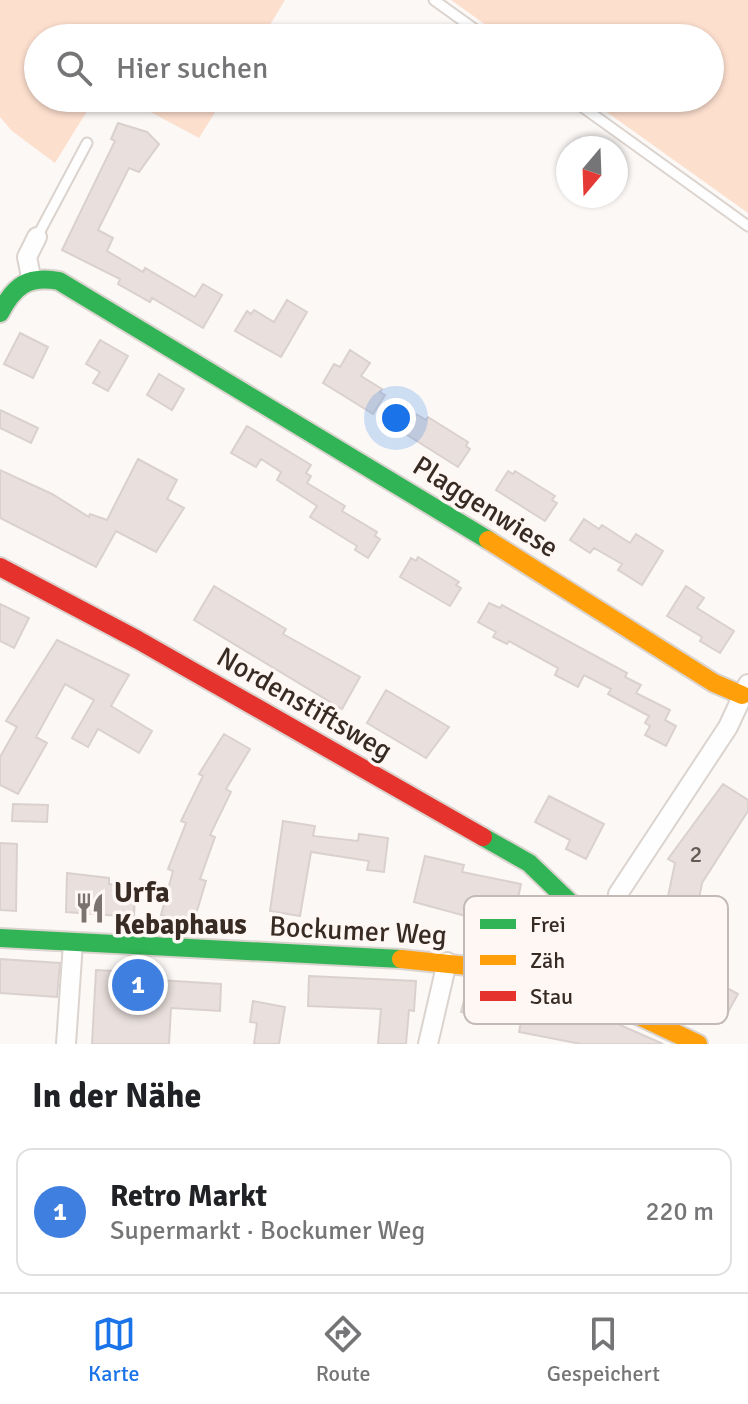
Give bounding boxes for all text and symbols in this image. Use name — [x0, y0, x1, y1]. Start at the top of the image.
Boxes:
search box — [24, 24, 724, 112]
icon: search — [52, 46, 96, 90]
text: Hier suchen — [116, 50, 268, 87]
north arrow — [556, 136, 628, 208]
your location — [376, 398, 416, 438]
street label: Plaggenwiese — [406, 449, 565, 565]
street label: Nordenstiftsweg — [211, 640, 398, 768]
house number: 2 — [690, 839, 702, 869]
place label: Urfa Kebaphaus — [114, 876, 247, 942]
restaurant icon: Urfa Kebaphaus — [73, 891, 107, 925]
legend — [464, 896, 728, 1024]
street label: Bockumer Weg — [268, 909, 448, 953]
text: Frei — [530, 911, 566, 938]
text: Zäh — [530, 947, 565, 974]
pin: 1 — [112, 955, 164, 1015]
text: Stau — [530, 983, 573, 1010]
text: In der Nähe — [32, 1075, 201, 1117]
text: Retro Markt — [110, 1178, 267, 1215]
text: 1 — [53, 1196, 67, 1228]
text: 220 m — [645, 1196, 714, 1228]
text: Supermarkt · Bockumer Weg — [110, 1215, 425, 1247]
tab: Karte — [88, 1312, 139, 1387]
tab: Route — [316, 1312, 371, 1387]
tab: Gespeichert — [547, 1312, 660, 1387]

